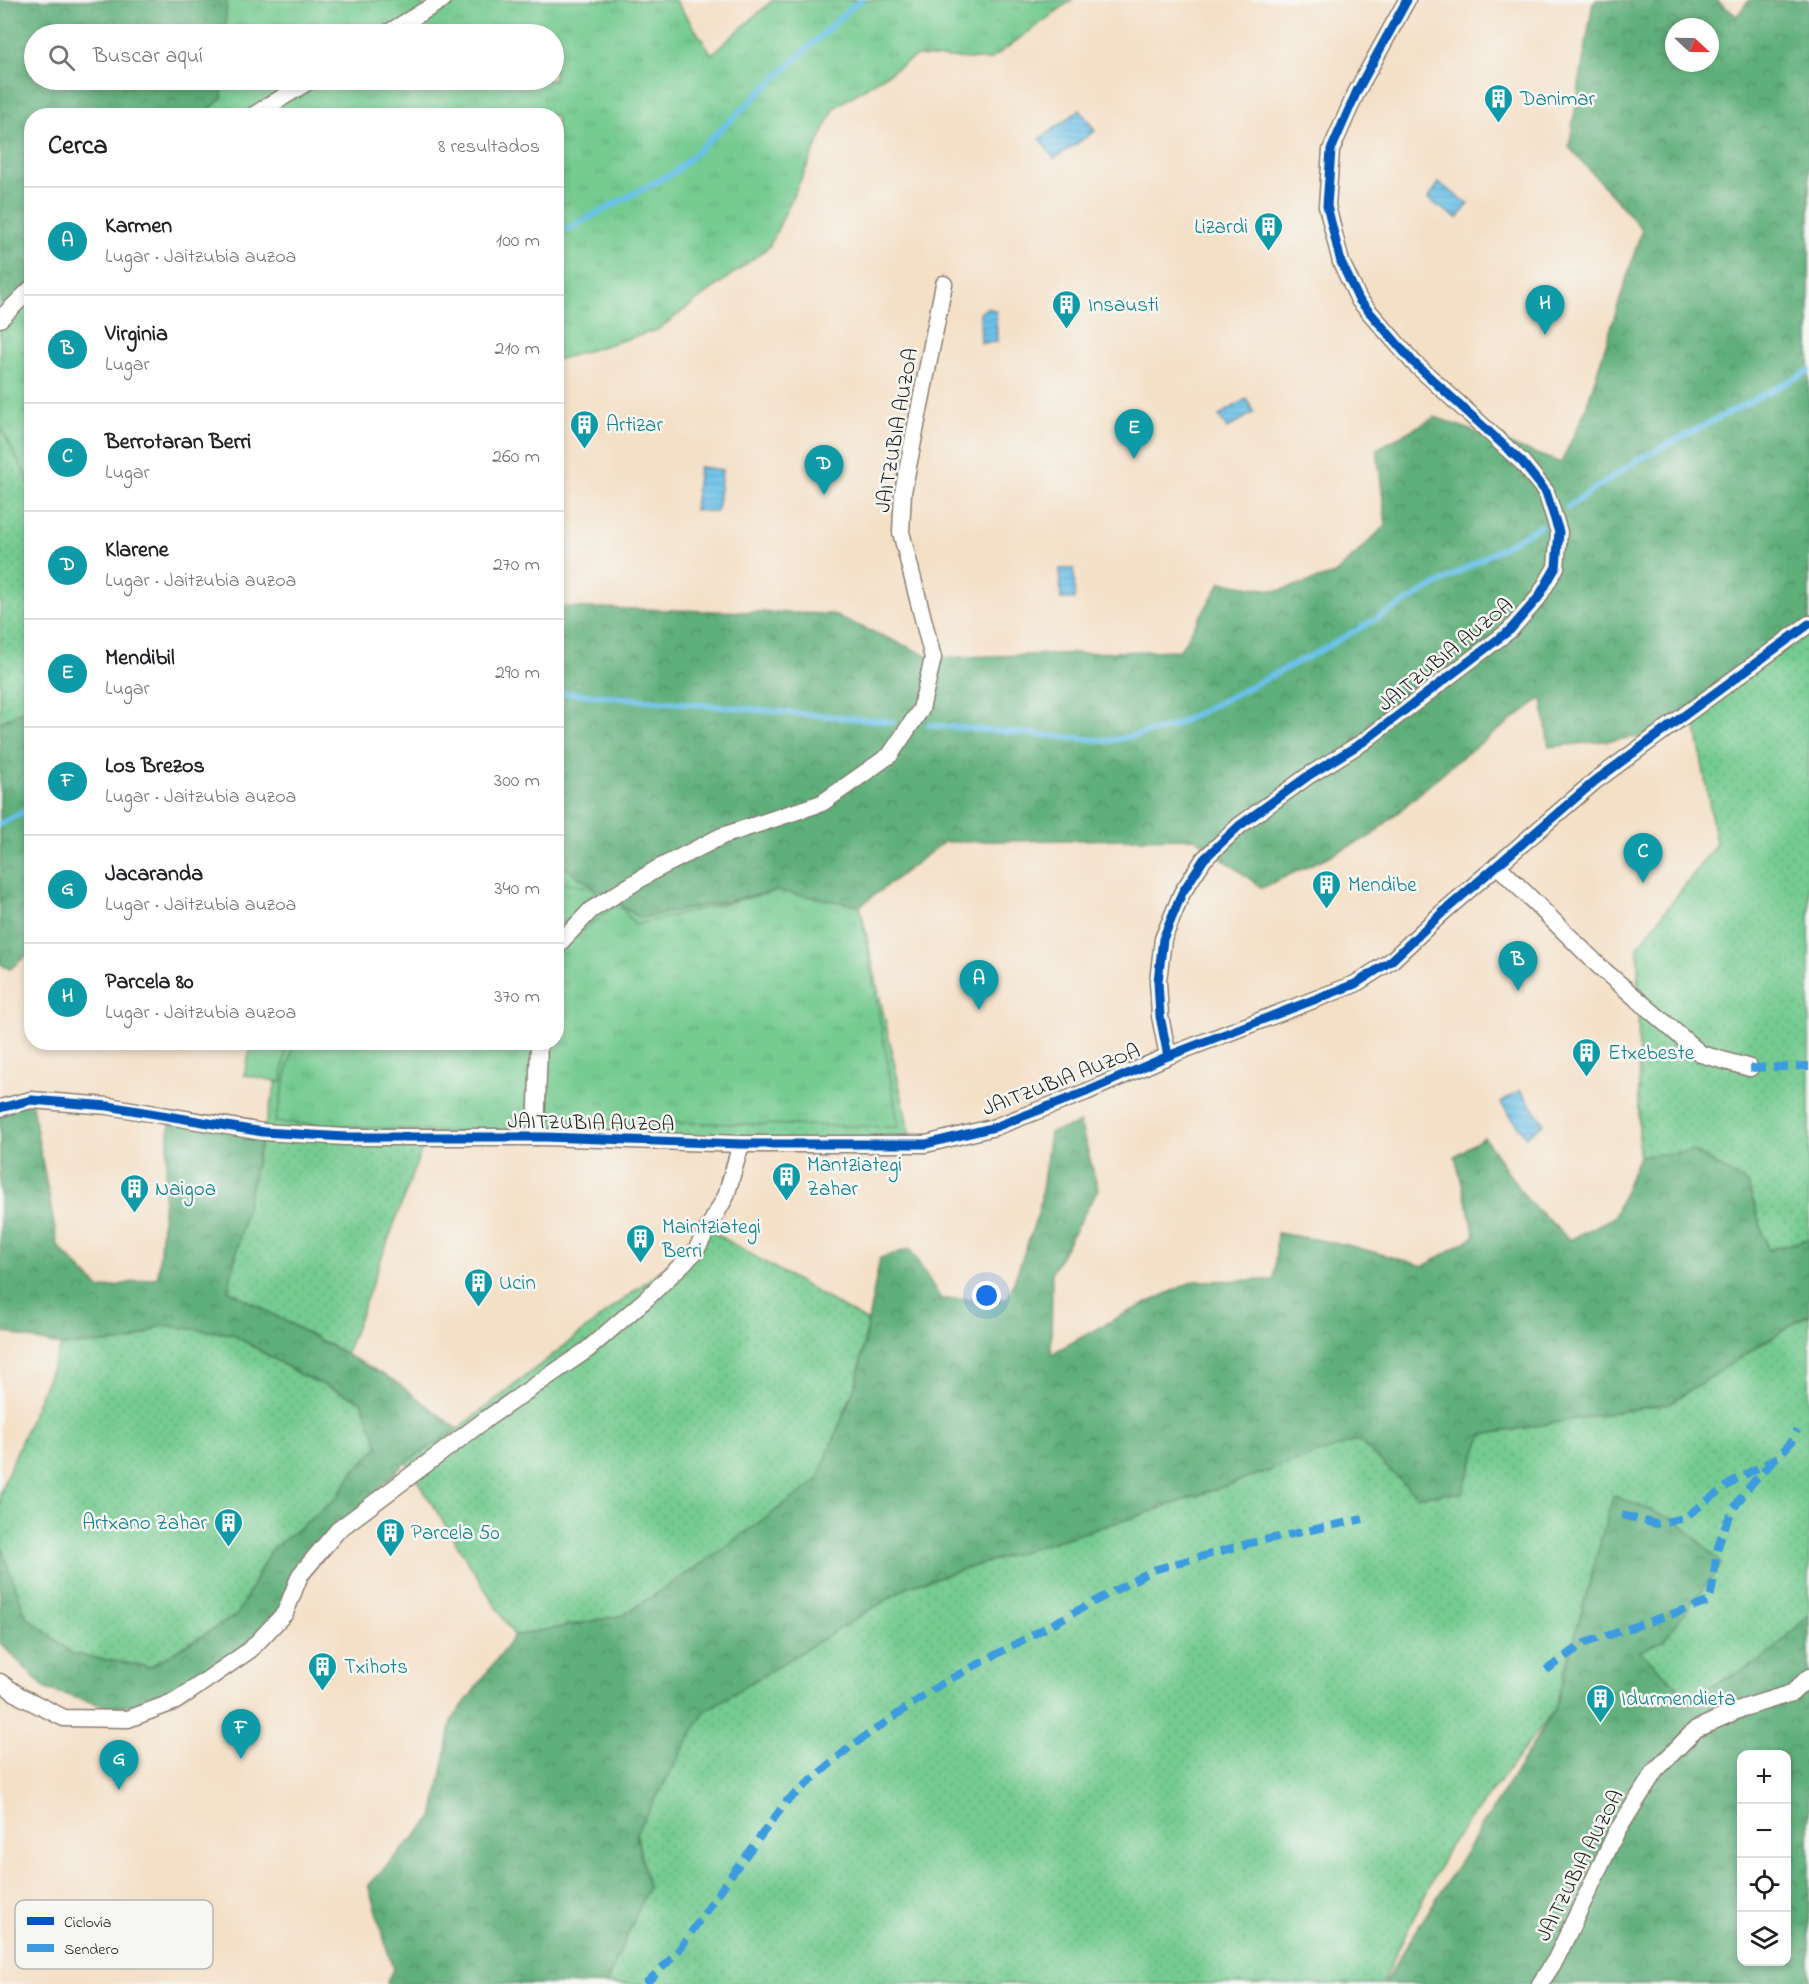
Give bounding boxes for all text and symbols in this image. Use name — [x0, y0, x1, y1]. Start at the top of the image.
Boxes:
north arrow — [1665, 18, 1719, 72]
search box — [24, 24, 564, 90]
icon: search — [45, 41, 78, 74]
text: Buscar aquí — [93, 41, 203, 73]
building icon: Danimar — [1483, 82, 1515, 124]
place label: Danimar — [1519, 85, 1596, 115]
text: Cerca — [48, 128, 108, 166]
text: 8 resultados — [438, 133, 540, 162]
building icon: Lizardi — [1253, 210, 1285, 252]
text: Karmen — [105, 211, 172, 243]
place label: Lizardi — [1194, 213, 1248, 243]
text: A — [61, 227, 74, 256]
text: 100 m — [496, 227, 540, 256]
text: Lugar · Jaitzubia auzoa — [105, 243, 296, 272]
pin: H — [1526, 286, 1564, 335]
building icon: Insausti — [1051, 288, 1083, 330]
place label: Insausti — [1088, 291, 1159, 321]
text: Virginia — [105, 319, 168, 351]
text: B — [61, 335, 74, 364]
text: 210 m — [495, 335, 540, 364]
street label: JAITZUBIA AUZOA — [869, 346, 927, 515]
text: Lugar — [105, 351, 150, 380]
building icon: Artizar — [569, 408, 601, 450]
pin: E — [1114, 410, 1154, 459]
place label: Artizar — [606, 411, 663, 441]
text: Berrotaran Berri — [105, 427, 251, 459]
text: C — [62, 443, 73, 472]
text: 260 m — [492, 443, 540, 472]
pin: D — [804, 446, 844, 495]
text: Lugar — [105, 459, 150, 488]
text: Klarene — [105, 535, 169, 567]
text: D — [60, 551, 75, 580]
text: 270 m — [493, 551, 540, 580]
text: Lugar · Jaitzubia auzoa — [105, 567, 296, 596]
street label: JAITZUBIA AUZOA — [1372, 591, 1520, 720]
text: Mendibil — [105, 643, 175, 675]
text: E — [61, 659, 74, 688]
text: 290 m — [495, 659, 540, 688]
text: Lugar — [105, 675, 150, 704]
text: Los Brezos — [105, 751, 205, 783]
text: F — [61, 767, 74, 796]
text: 300 m — [494, 767, 540, 796]
text: Lugar · Jaitzubia auzoa — [105, 783, 296, 812]
pin: C — [1624, 834, 1662, 883]
text: Jacaranda — [105, 859, 203, 891]
building icon: Mendibe — [1311, 868, 1343, 910]
place label: Mendibe — [1348, 871, 1417, 901]
text: G — [61, 875, 74, 904]
text: 340 m — [494, 875, 540, 904]
text: Lugar · Jaitzubia auzoa — [105, 891, 296, 920]
pin: B — [1498, 942, 1538, 991]
pin: A — [960, 960, 998, 1010]
text: Parcela 80 — [105, 967, 194, 999]
text: H — [62, 983, 73, 1012]
text: 370 m — [494, 983, 540, 1012]
text: Lugar · Jaitzubia auzoa — [105, 999, 296, 1028]
building icon: Etxebeste — [1571, 1036, 1603, 1078]
street label: JAITZUBIA AUZOA — [979, 1037, 1145, 1125]
place label: Etxebeste — [1608, 1039, 1695, 1069]
street label: JAITZUBIA AUZOA — [507, 1108, 675, 1140]
place label: Mantziategi Zahar — [807, 1151, 902, 1205]
building icon: Mantziategi Zahar — [770, 1160, 802, 1202]
building icon: Naigoa — [118, 1172, 150, 1214]
place label: Naigoa — [155, 1175, 216, 1207]
place label: Maintziategi Berri — [661, 1213, 761, 1267]
building icon: Maintziategi Berri — [625, 1222, 657, 1264]
building icon: Ucin — [462, 1266, 494, 1308]
place label: Ucin — [499, 1269, 536, 1299]
your location — [972, 1281, 1001, 1310]
building icon: Artxano Zahar — [212, 1506, 244, 1548]
place label: Artxano Zahar — [82, 1509, 207, 1539]
building icon: Parcela 50 — [374, 1516, 406, 1558]
place label: Parcela 50 — [411, 1519, 500, 1549]
building icon: Txihots — [307, 1650, 339, 1692]
place label: Txihots — [344, 1653, 408, 1683]
building icon: Idurmendieta — [1584, 1682, 1616, 1724]
place label: Idurmendieta — [1621, 1685, 1736, 1715]
pin: F — [222, 1710, 260, 1759]
pin: G — [100, 1740, 138, 1790]
map controls — [1737, 1750, 1791, 1966]
button: + — [1737, 1750, 1791, 1804]
street label: JAITZUBIA AUZOA — [1530, 1785, 1632, 1947]
button: − — [1737, 1804, 1791, 1858]
button: locate — [1737, 1858, 1791, 1912]
legend — [15, 1900, 213, 1969]
text: Ciclovía — [64, 1911, 111, 1935]
button: layers — [1737, 1912, 1791, 1966]
text: Sendero — [64, 1938, 119, 1962]

